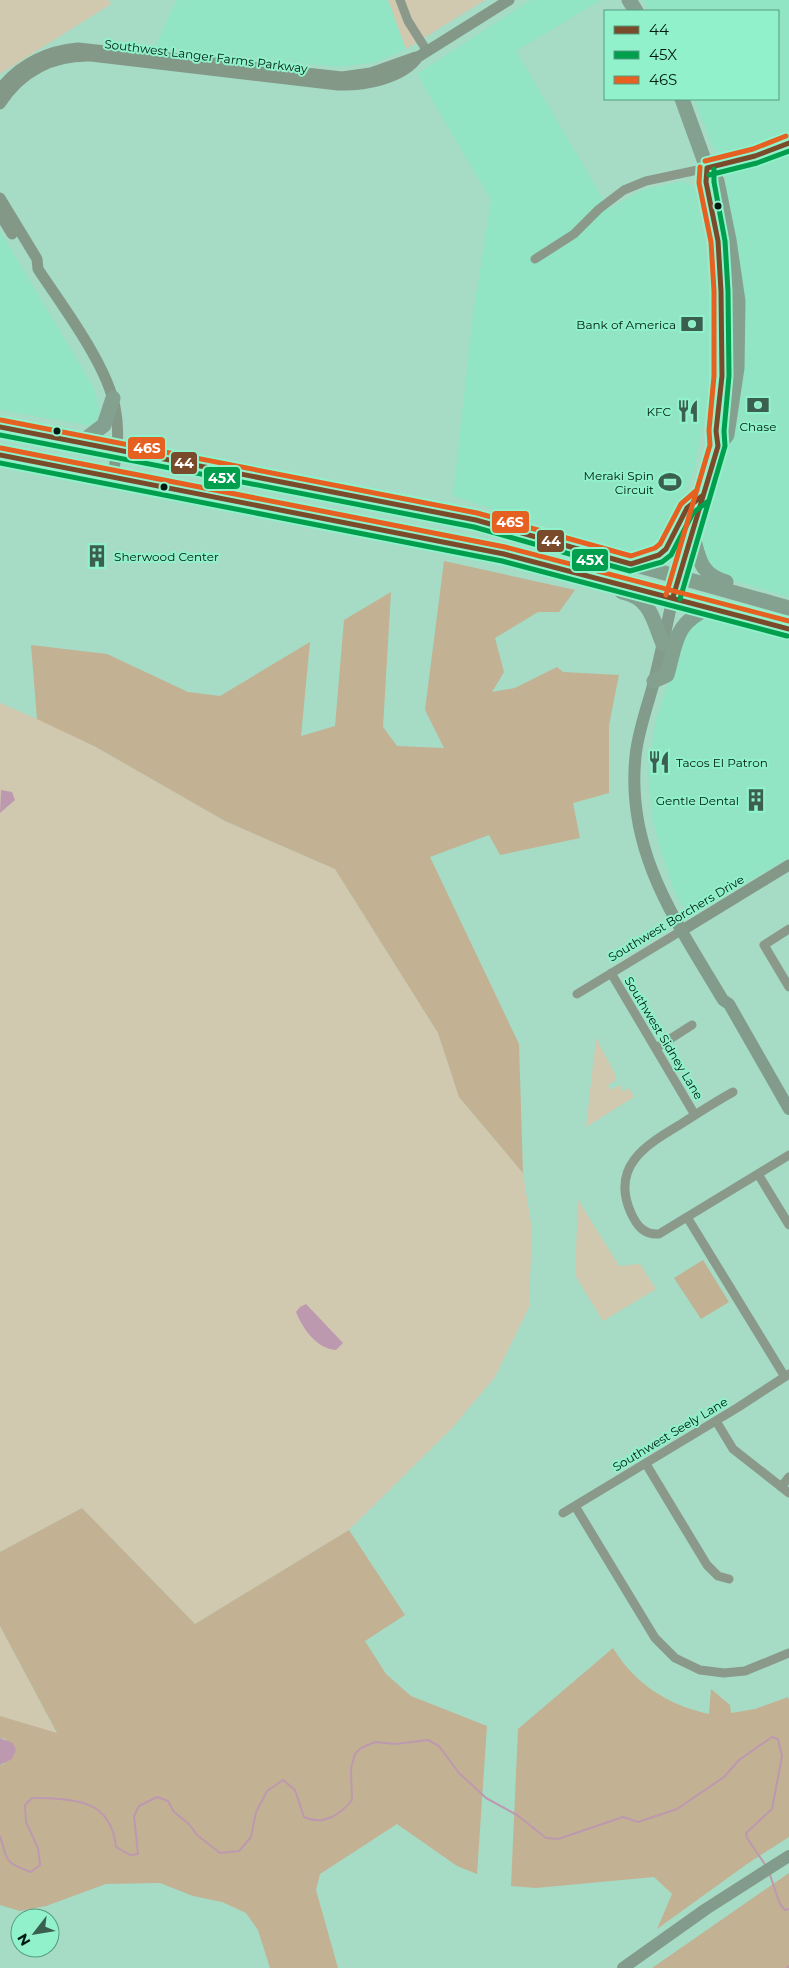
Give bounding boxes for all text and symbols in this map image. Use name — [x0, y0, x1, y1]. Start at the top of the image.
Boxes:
legend — [604, 10, 779, 100]
text: 44 — [649, 20, 669, 39]
street label: Southwest Langer Farms Parkway — [104, 36, 309, 76]
text: 45X — [649, 45, 677, 64]
text: 46S — [649, 70, 677, 89]
unlabelled marker — [713, 201, 723, 211]
bank icon: Bank of America — [679, 311, 705, 337]
place label: Bank of America — [576, 317, 676, 332]
bank icon: Chase — [745, 392, 771, 418]
restaurant icon: KFC — [675, 398, 701, 424]
place label: KFC — [646, 404, 671, 419]
place label: Chase — [740, 419, 776, 434]
unlabelled marker — [52, 426, 62, 436]
line badge: 46S — [127, 436, 166, 460]
text: 46S — [133, 439, 161, 457]
line badge: 44 — [170, 451, 198, 475]
text: 44 — [174, 454, 194, 472]
line badge: 45X — [203, 466, 241, 490]
place label: Meraki Spin Circuit — [583, 468, 654, 497]
text: 45X — [208, 469, 236, 487]
sports icon: Meraki Spin Circuit — [657, 469, 683, 495]
unlabelled marker — [159, 482, 169, 492]
line badge: 46S — [491, 510, 530, 534]
text: 46S — [496, 513, 524, 531]
line badge: 44 — [536, 529, 565, 553]
text: 44 — [541, 532, 561, 550]
building icon: Sherwood Center — [84, 543, 110, 569]
line badge: 45X — [571, 548, 609, 572]
place label: Sherwood Center — [114, 549, 219, 564]
text: 45X — [576, 551, 604, 569]
restaurant icon: Tacos El Patron — [646, 749, 672, 775]
place label: Tacos El Patron — [676, 755, 768, 770]
building icon: Gentle Dental — [743, 787, 769, 813]
place label: Gentle Dental — [656, 793, 739, 808]
street label: Southwest Borchers Drive — [605, 871, 747, 965]
street label: Southwest Sidney Lane — [621, 974, 707, 1102]
street label: Southwest Seely Lane — [610, 1394, 730, 1474]
north arrow — [10, 1908, 60, 1958]
text: N — [13, 1930, 34, 1949]

